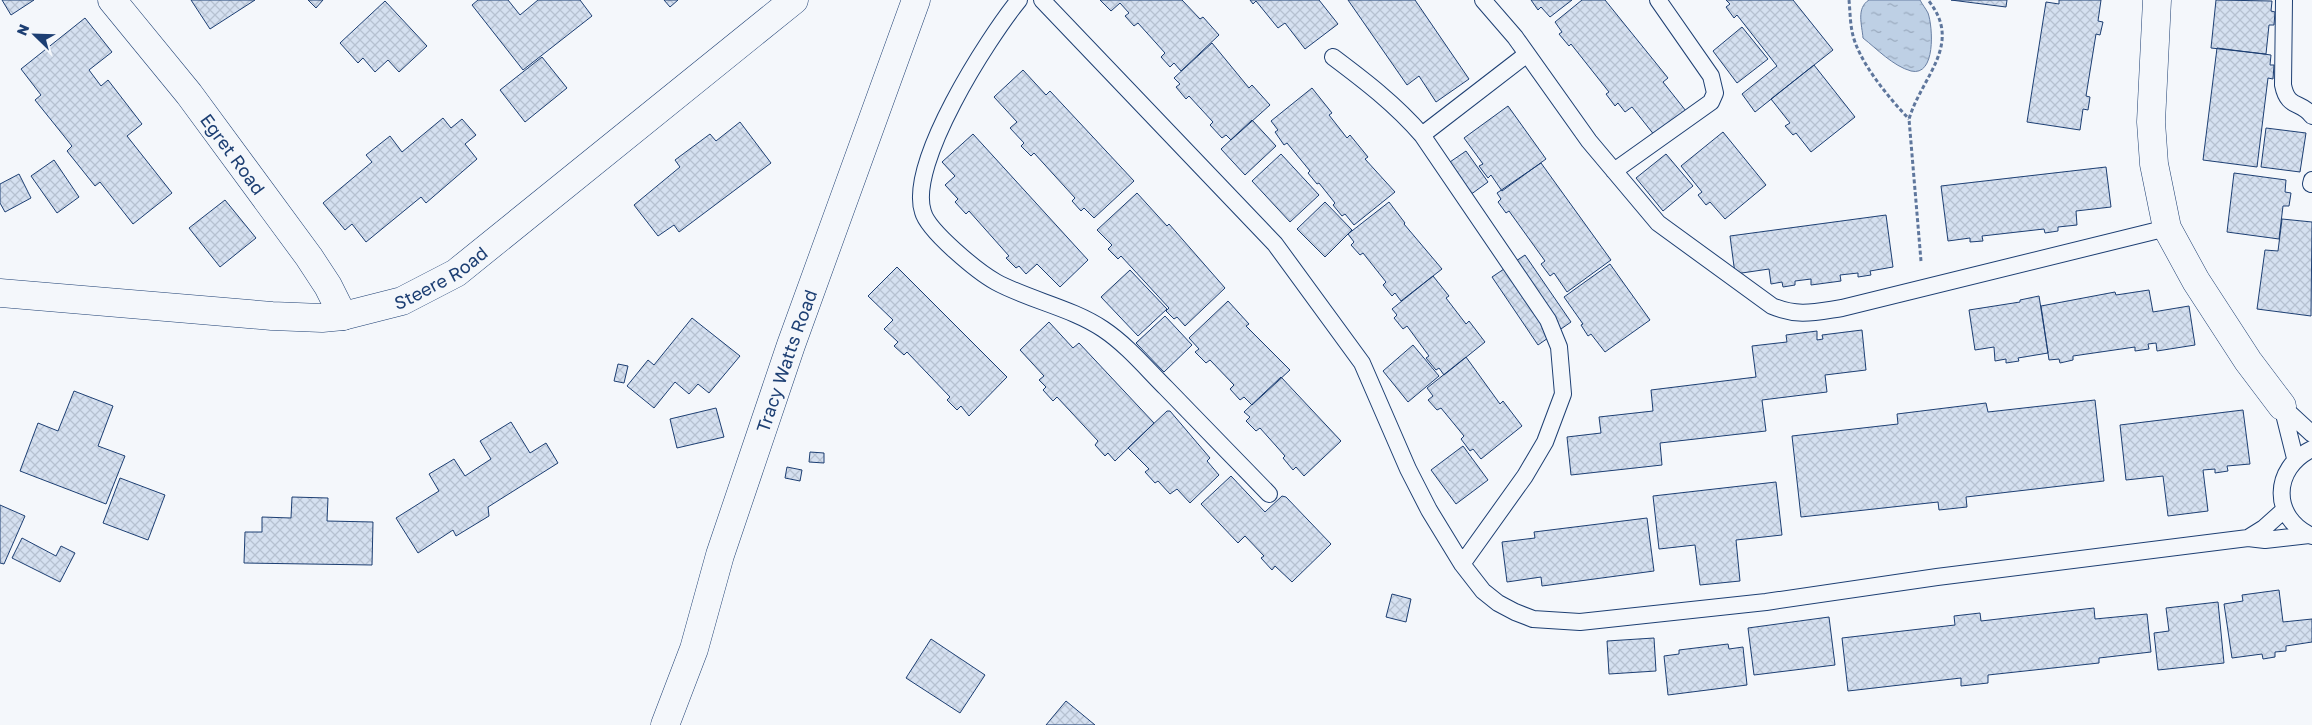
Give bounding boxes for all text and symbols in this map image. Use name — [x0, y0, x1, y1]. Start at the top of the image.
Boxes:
north arrow — [10, 10, 60, 60]
text: N — [13, 22, 32, 38]
street label: Egret Road — [196, 109, 270, 199]
street label: Steere Road — [392, 241, 492, 314]
street label: Tracy Watts Road — [751, 286, 821, 435]

